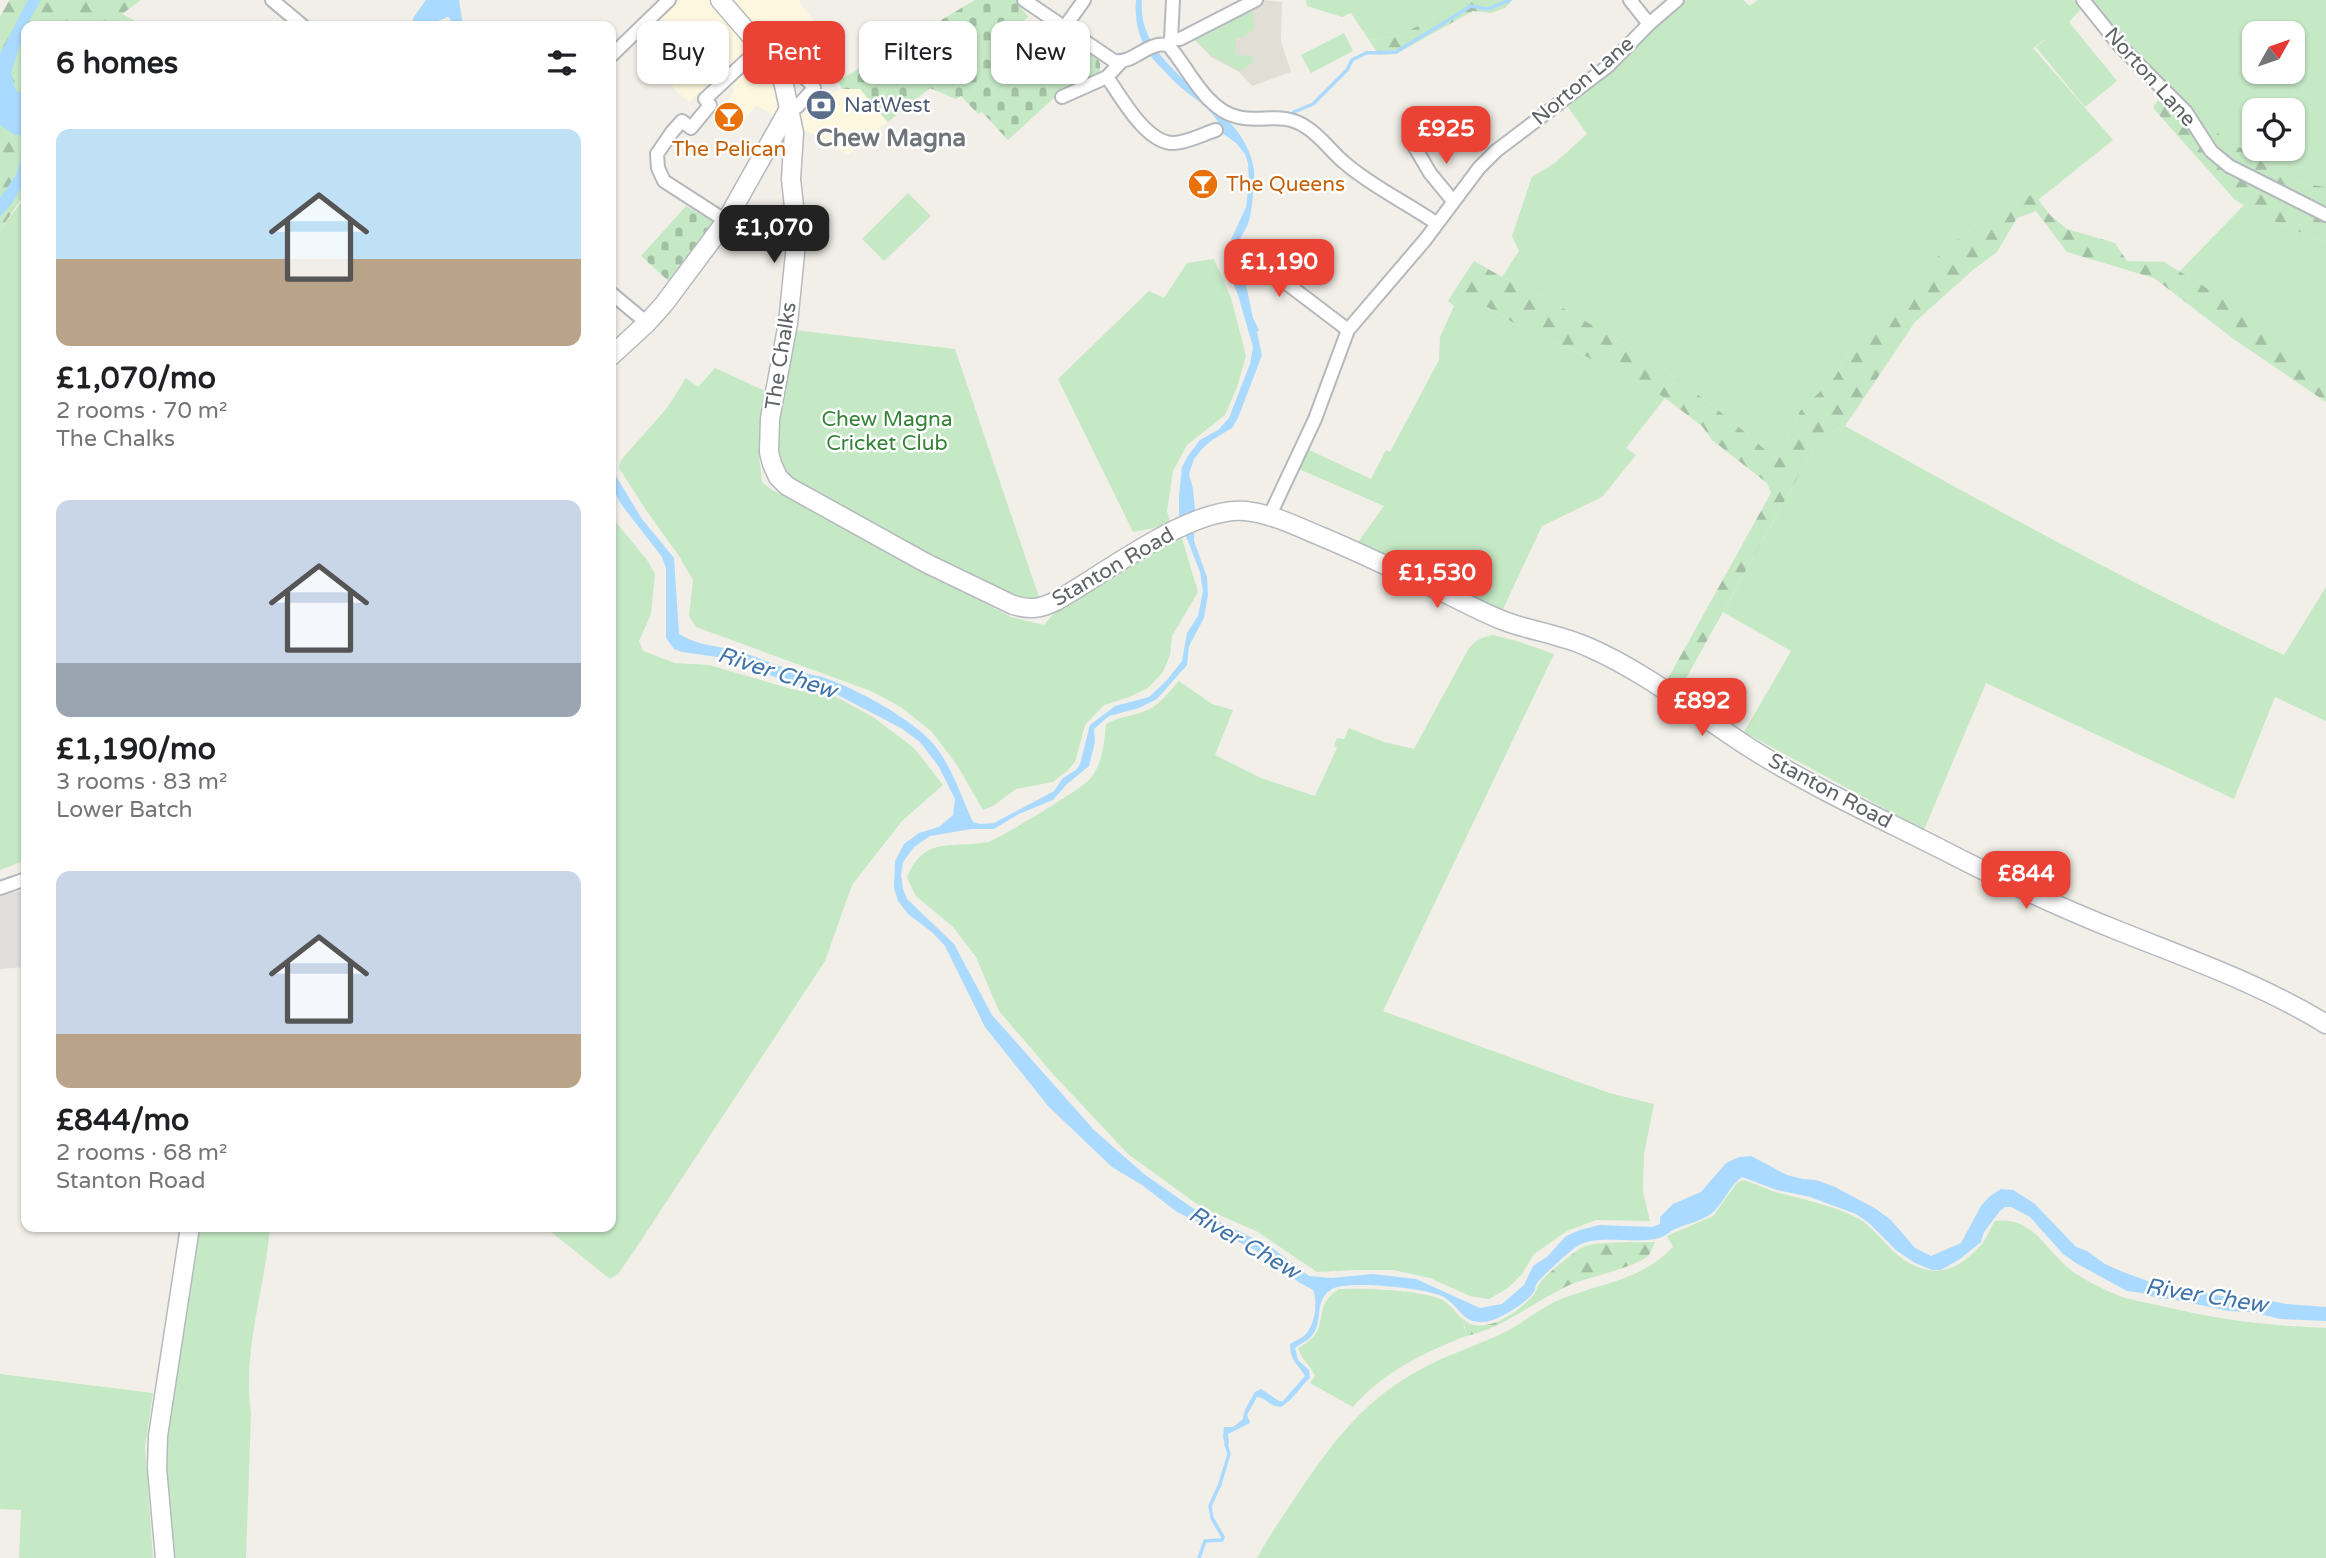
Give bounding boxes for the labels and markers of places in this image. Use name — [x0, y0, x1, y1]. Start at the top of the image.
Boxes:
bank icon: NatWest — [804, 88, 838, 122]
place label: NatWest — [844, 93, 931, 118]
bar icon: The Pelican — [712, 100, 746, 134]
pin: £925 — [1405, 106, 1487, 166]
place label: The Pelican — [672, 137, 786, 162]
bar icon: The Queens — [1186, 167, 1220, 201]
place label: The Queens — [1226, 172, 1345, 197]
pin: £1,070 — [717, 205, 831, 265]
pin: £1,190 — [1222, 240, 1336, 299]
pin: £1,530 — [1380, 550, 1494, 610]
pin: £892 — [1661, 678, 1743, 738]
pin: £844 — [1985, 852, 2067, 911]

